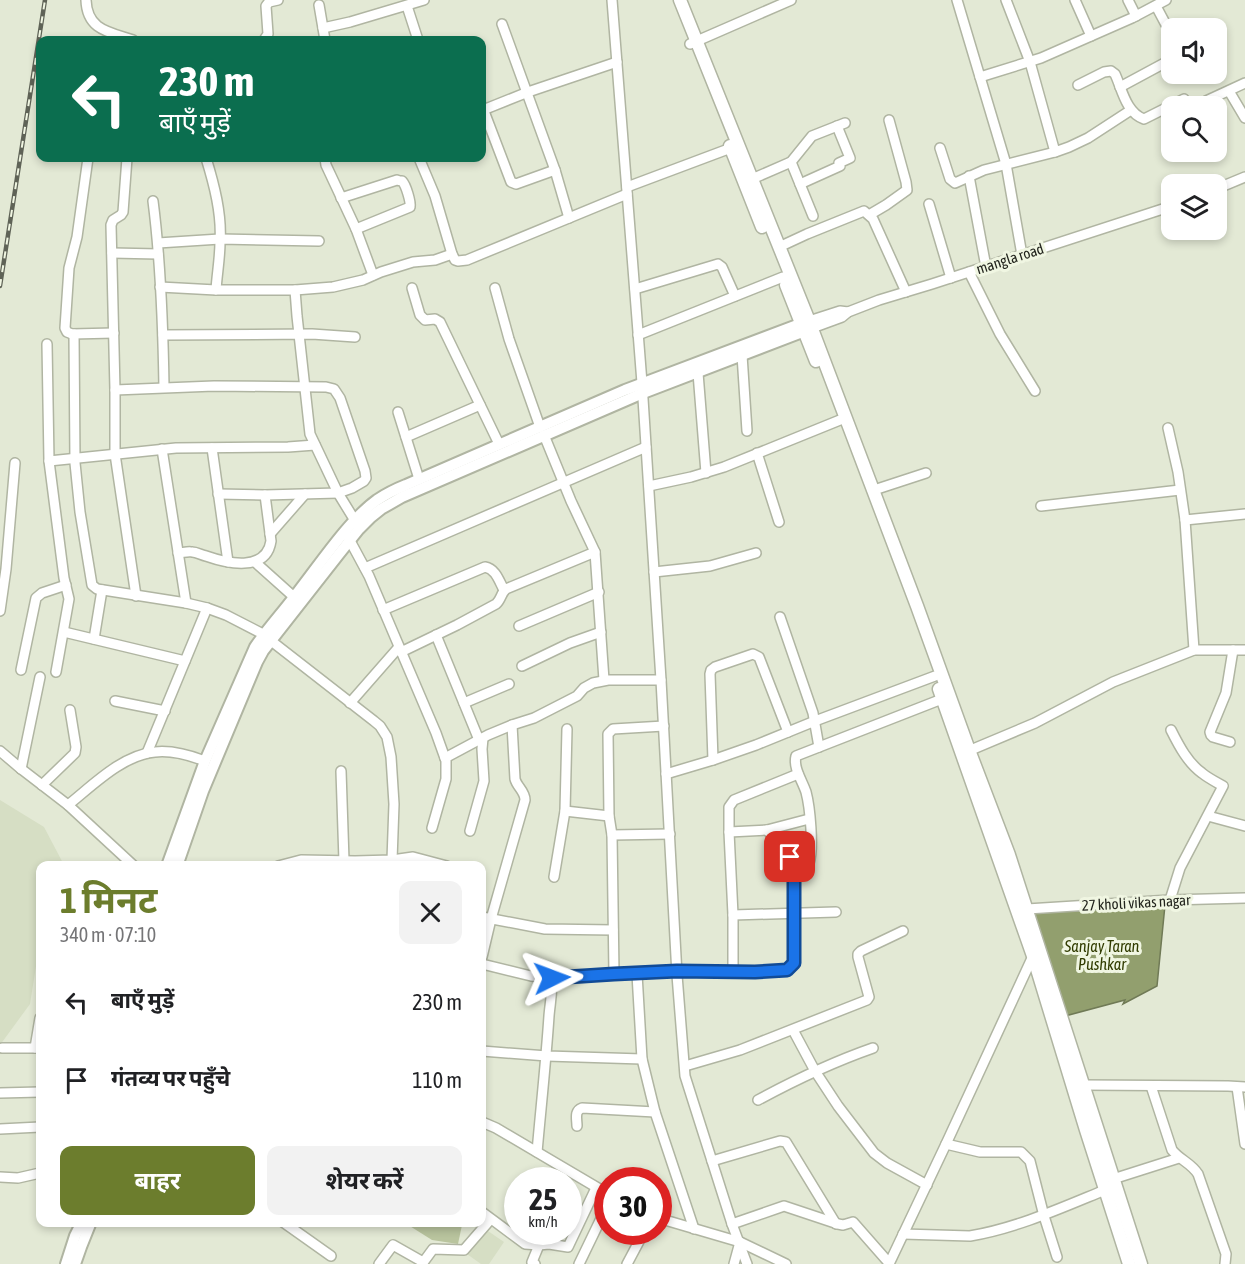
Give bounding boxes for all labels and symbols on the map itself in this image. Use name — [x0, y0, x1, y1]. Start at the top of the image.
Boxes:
street label: mangla road — [974, 240, 1046, 277]
pin — [764, 831, 815, 882]
street label: 27 kholi vikas nagar — [1081, 891, 1191, 914]
water label: Sanjay Taran Pushkar — [1064, 937, 1140, 973]
position arrow — [520, 946, 584, 1010]
speed limit sign: 30 — [594, 1167, 672, 1245]

